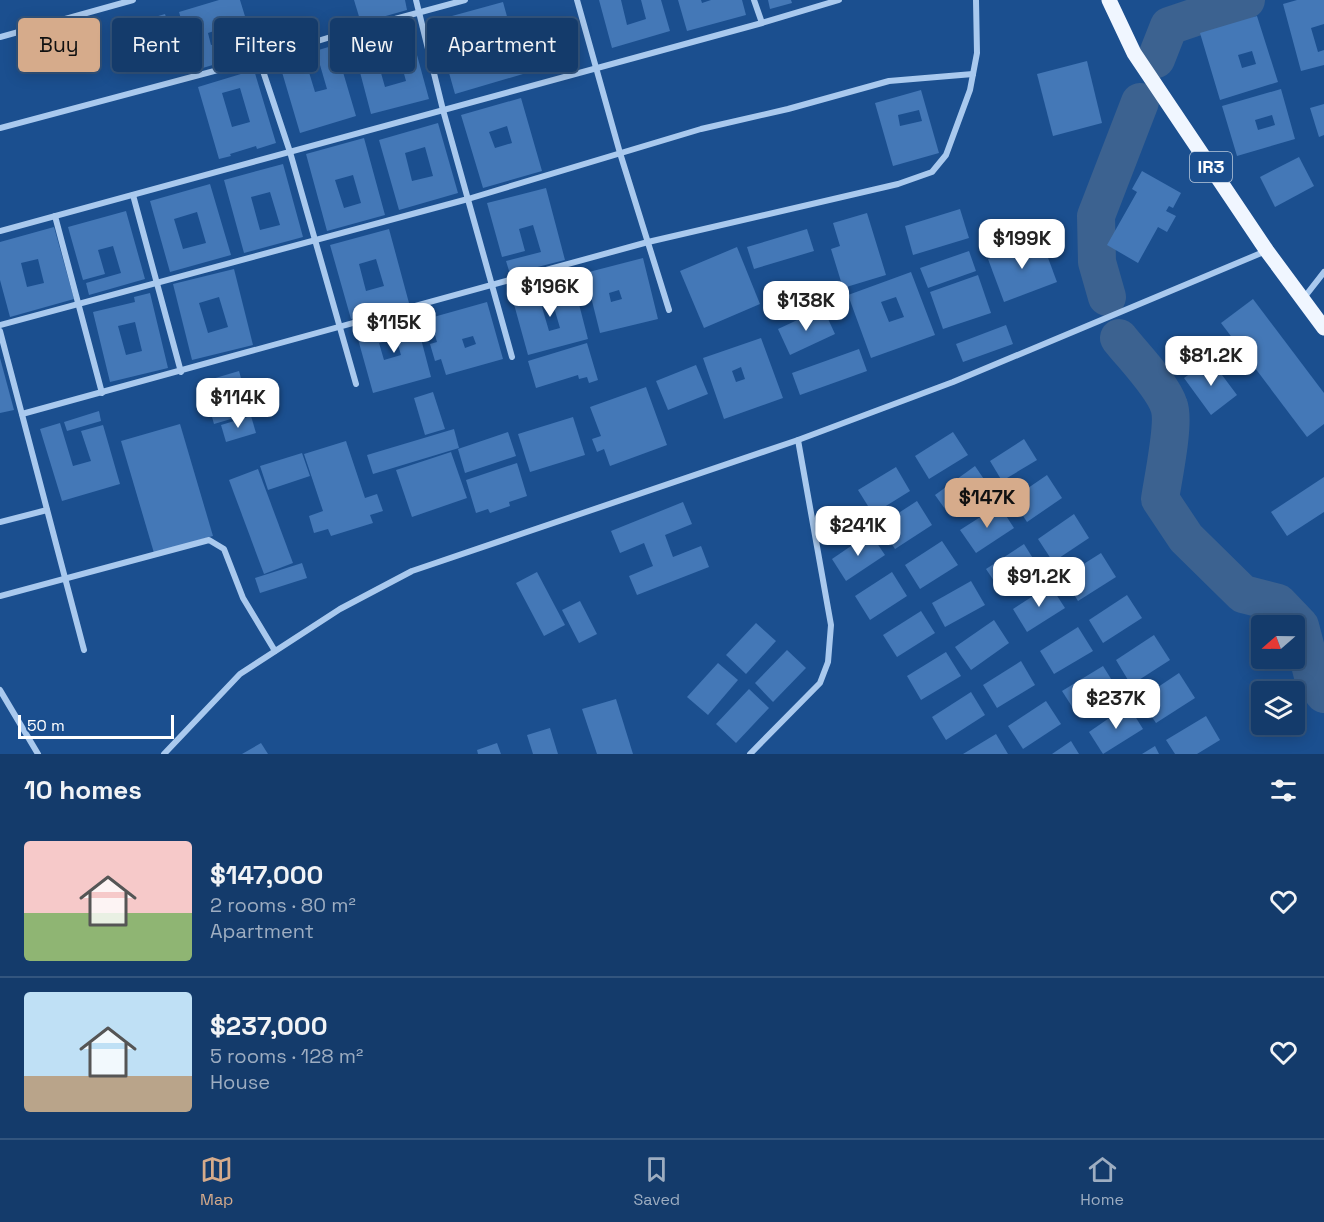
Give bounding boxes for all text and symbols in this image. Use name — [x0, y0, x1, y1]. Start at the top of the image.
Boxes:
chip: Buy — [18, 18, 100, 72]
chip: Rent — [112, 18, 202, 72]
chip: Filters — [214, 18, 318, 72]
chip: New — [330, 18, 415, 72]
chip: Apartment — [427, 18, 578, 72]
road number: IR3 — [1190, 152, 1232, 182]
pin: $199K — [980, 219, 1064, 270]
text: $199K — [993, 225, 1051, 251]
pin: $196K — [508, 267, 592, 318]
text: $196K — [521, 273, 579, 299]
pin: $138K — [764, 281, 848, 332]
text: $138K — [777, 287, 835, 313]
pin: $115K — [352, 303, 436, 354]
text: $115K — [367, 309, 421, 335]
pin: $81.2K — [1162, 336, 1260, 387]
text: $81.2K — [1179, 342, 1243, 368]
pin: $114K — [196, 378, 280, 429]
text: $114K — [210, 384, 266, 410]
pin: $147K — [945, 478, 1029, 529]
text: $147K — [959, 484, 1015, 510]
pin: $241K — [816, 506, 900, 557]
text: $241K — [829, 512, 887, 538]
pin: $91.2K — [990, 557, 1088, 608]
text: $91.2K — [1007, 563, 1071, 589]
north arrow — [1251, 615, 1305, 669]
map controls — [1251, 615, 1305, 735]
pin: $237K — [1074, 679, 1158, 730]
button: layers — [1251, 681, 1305, 735]
text: $237K — [1086, 685, 1146, 711]
scale bar — [18, 712, 174, 740]
text: 50 m — [27, 715, 65, 736]
text: 10 homes — [24, 773, 142, 807]
icon: filters — [1267, 774, 1300, 807]
text: $147,000 — [210, 858, 323, 892]
icon: home — [72, 865, 144, 937]
icon: heart — [1267, 885, 1300, 918]
text: 2 rooms · 80 m² — [210, 892, 356, 918]
text: Apartment — [210, 918, 314, 944]
text: $237,000 — [210, 1009, 328, 1043]
icon: home — [72, 1016, 144, 1088]
icon: heart — [1267, 1036, 1300, 1069]
text: 5 rooms · 128 m² — [210, 1043, 363, 1069]
text: House — [210, 1069, 270, 1095]
tab: Map — [200, 1153, 233, 1210]
tab: Saved — [634, 1153, 680, 1210]
tab: Home — [1080, 1153, 1124, 1210]

